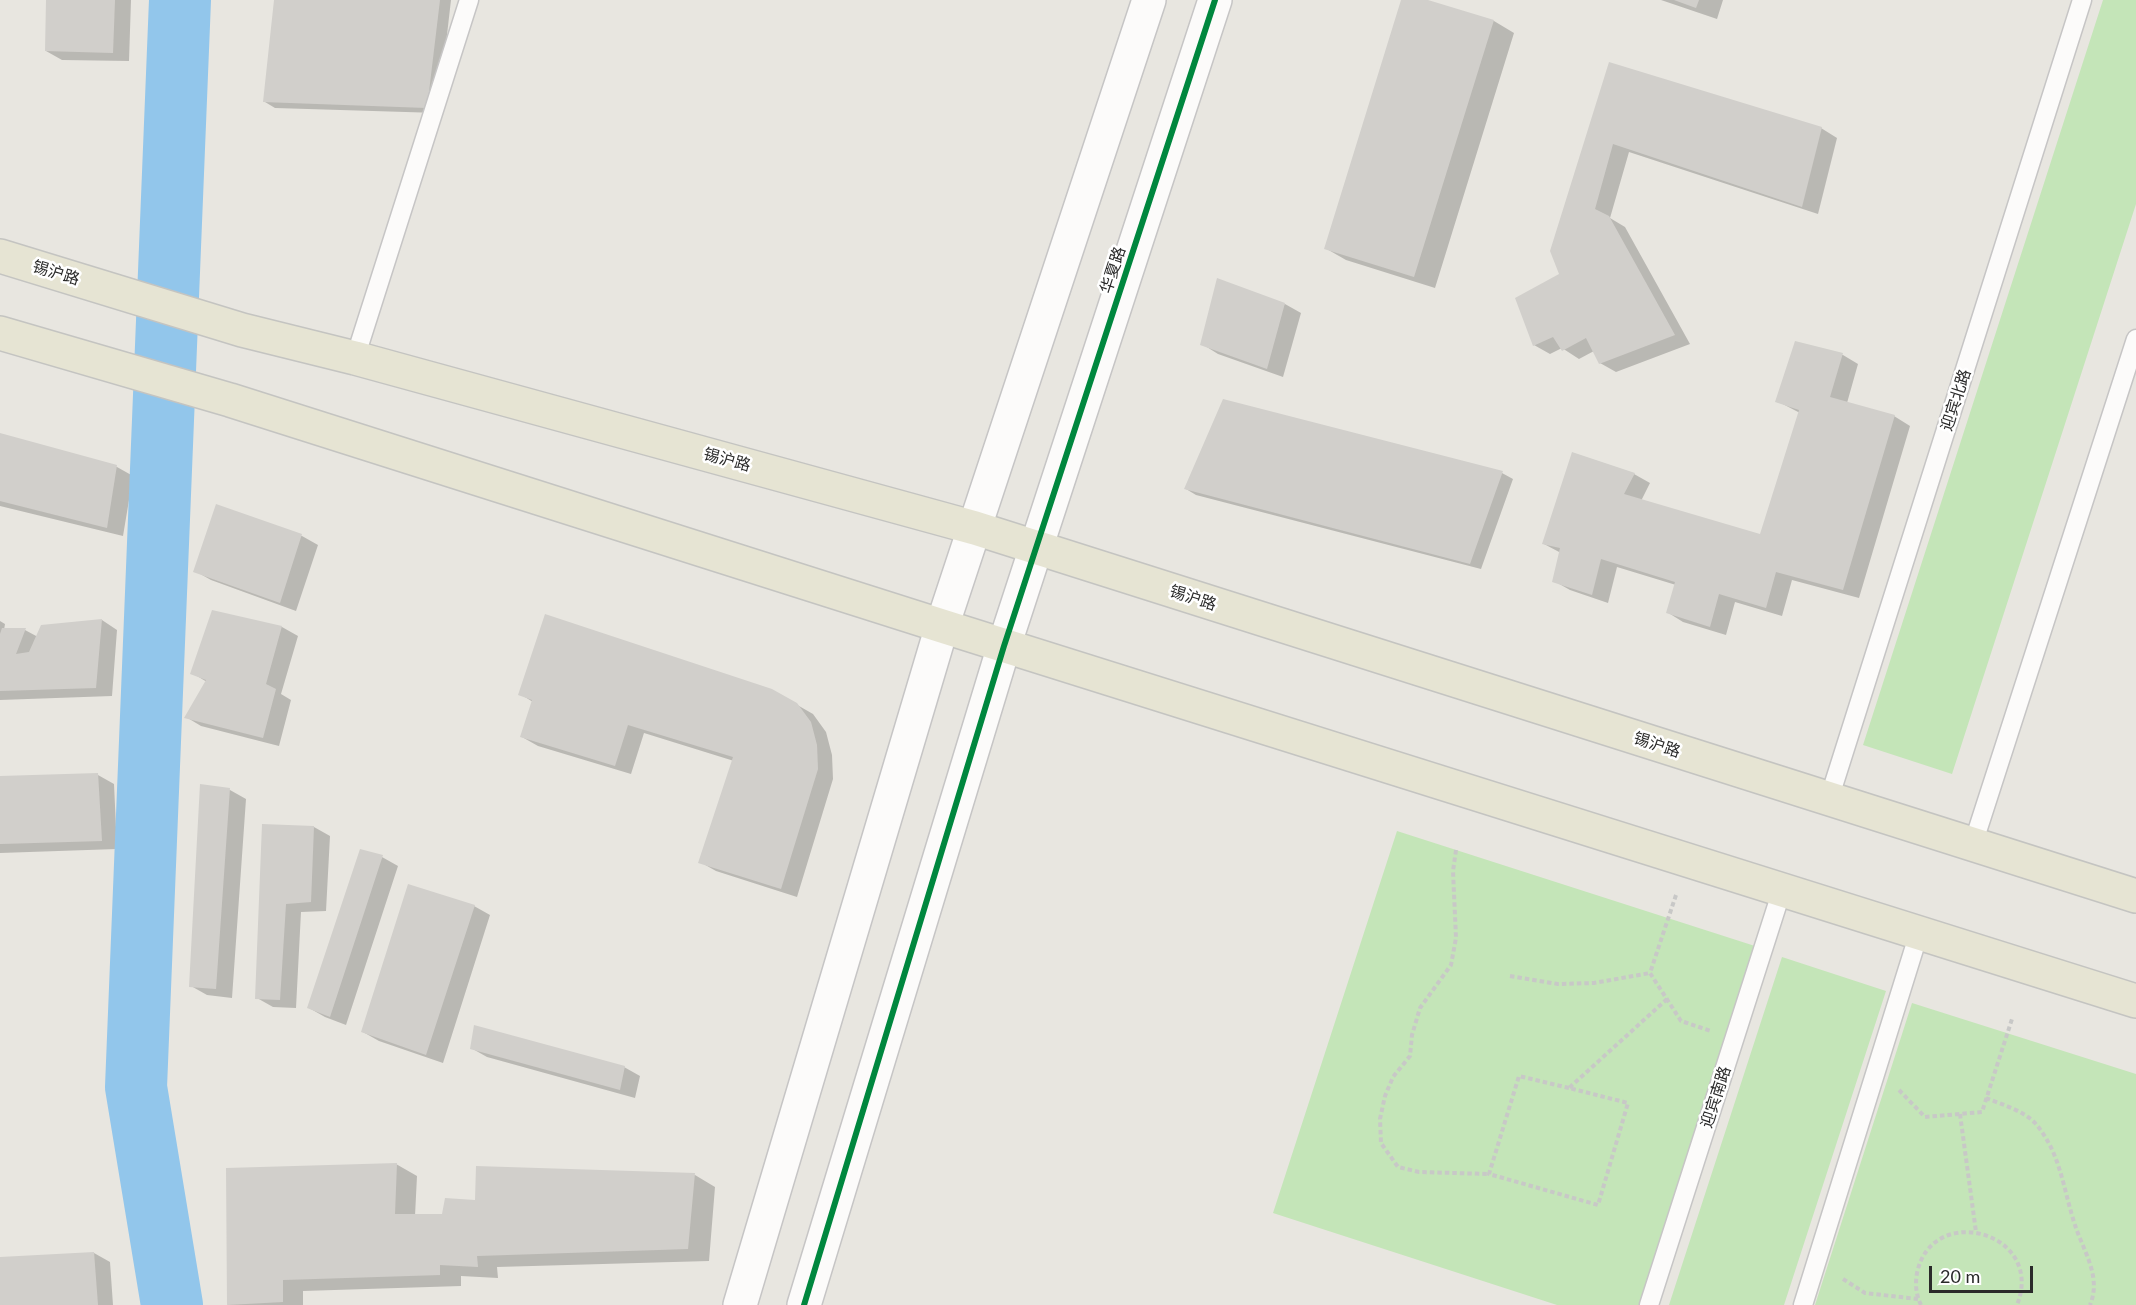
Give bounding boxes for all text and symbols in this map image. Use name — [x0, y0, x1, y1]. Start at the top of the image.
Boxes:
street label: 华夏路 — [1096, 244, 1130, 296]
street label: 锡沪路 — [30, 257, 82, 289]
street label: 迎宾北路 — [1937, 367, 1975, 433]
street label: 锡沪路 — [701, 445, 753, 475]
street label: 锡沪路 — [1167, 581, 1219, 615]
street label: 锡沪路 — [1631, 728, 1683, 762]
street label: 迎宾南路 — [1697, 1064, 1735, 1130]
scale bar — [1932, 1254, 2036, 1292]
text: 20 m — [1940, 1265, 1980, 1287]

